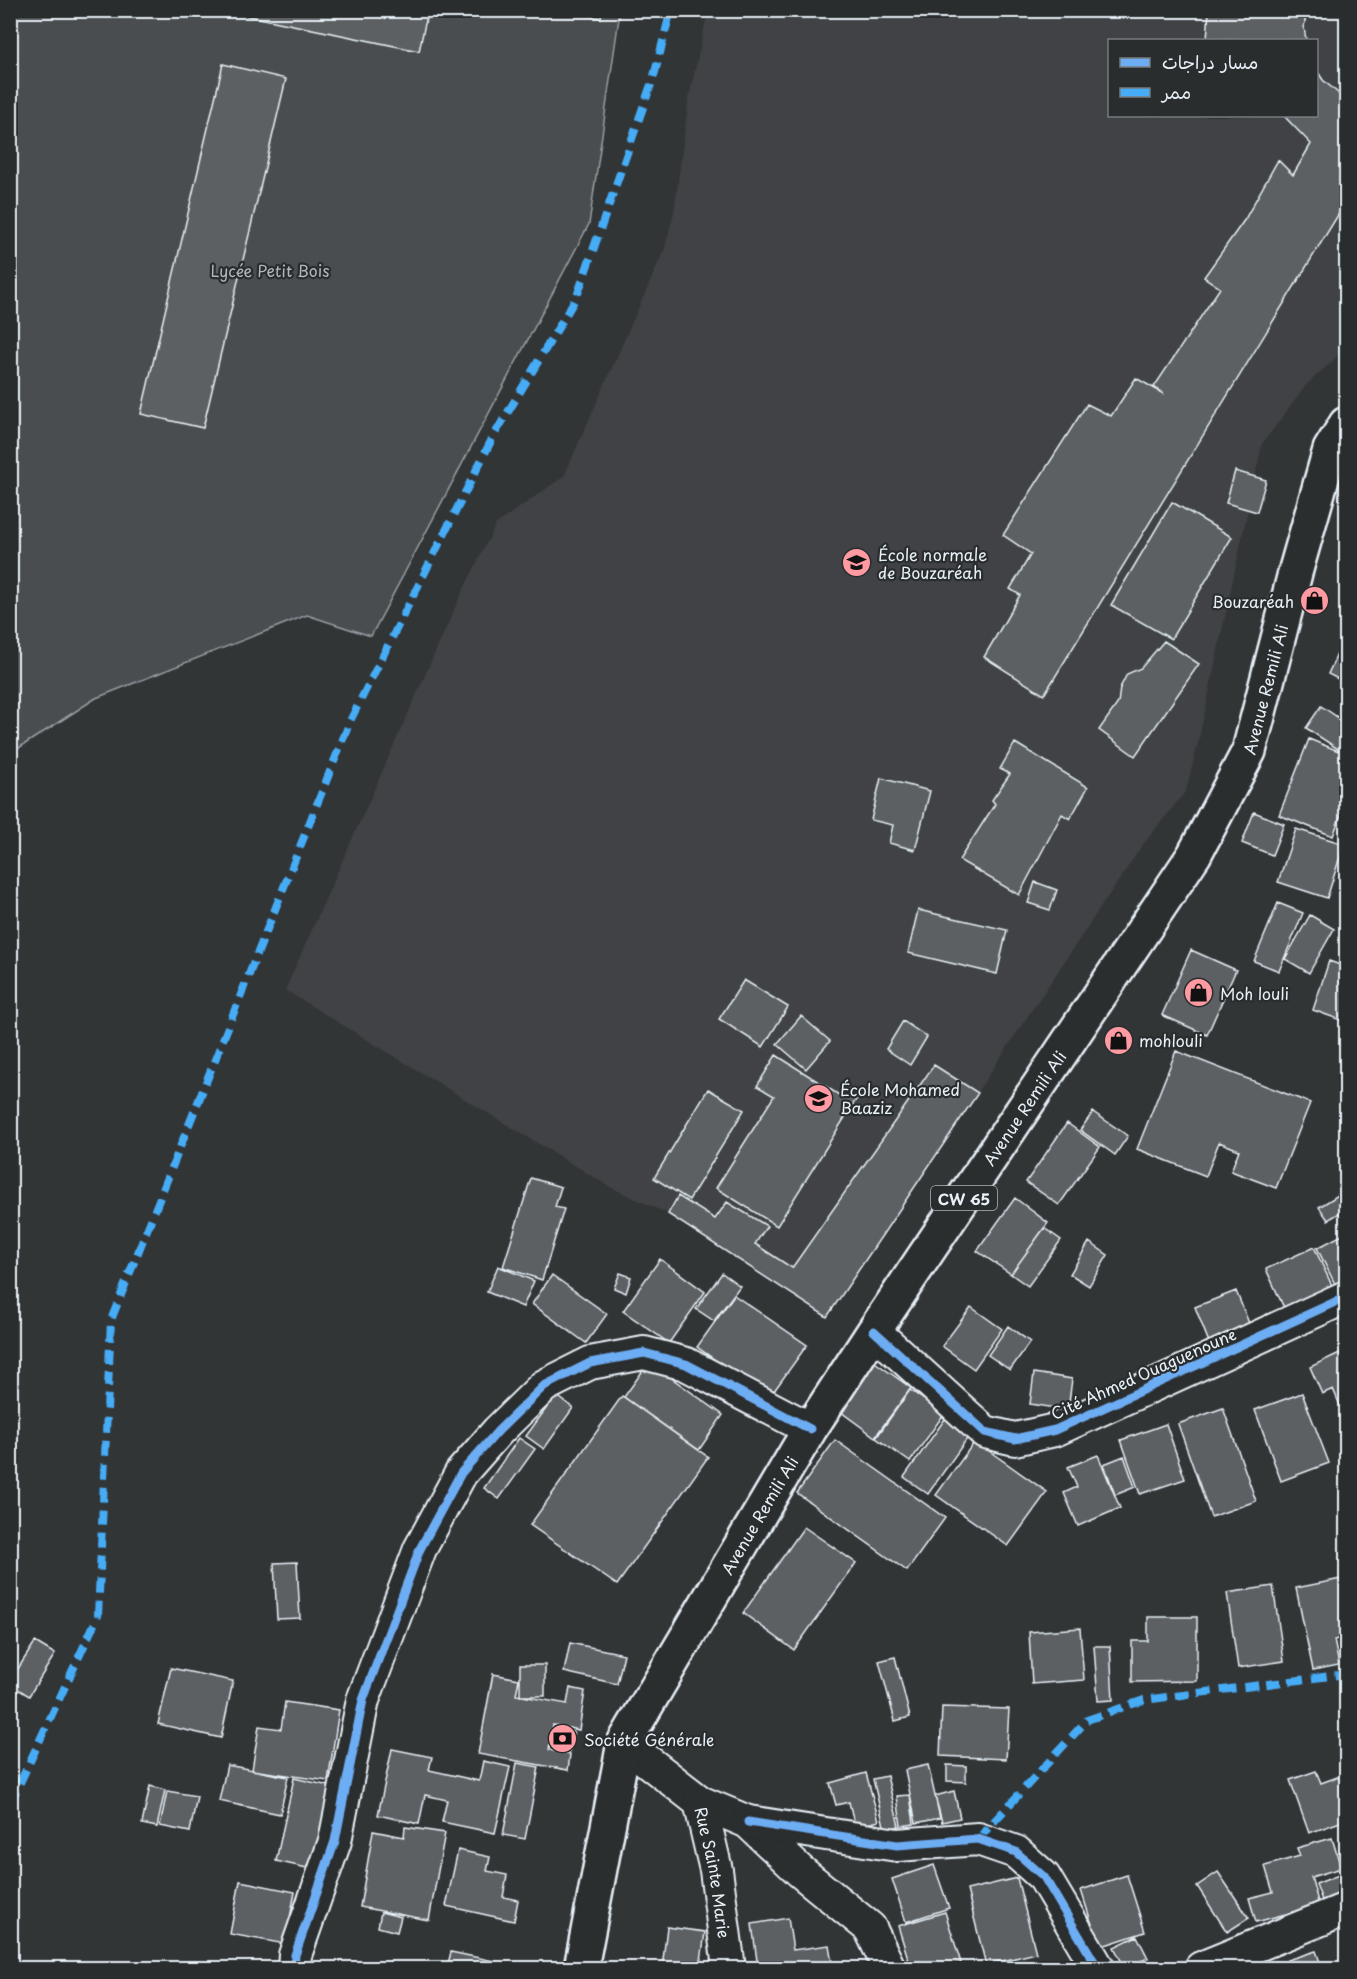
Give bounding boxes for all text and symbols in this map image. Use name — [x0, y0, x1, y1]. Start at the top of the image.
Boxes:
legend — [1108, 39, 1318, 117]
text: مسار دراجات — [1162, 48, 1258, 75]
text: ممر — [1160, 78, 1191, 105]
park label: Lycée Petit Bois — [211, 258, 330, 282]
place label: École normale de Bouzaréah — [878, 542, 987, 584]
school or university icon: École normale de Bouzaréah — [841, 547, 873, 579]
shop icon: Bouzaréah — [1299, 585, 1331, 617]
place label: Bouzaréah — [1212, 589, 1294, 613]
street label: Avenue Remili Ali — [1237, 622, 1293, 757]
shop icon: Moh louli — [1183, 977, 1215, 1009]
place label: Moh louli — [1220, 981, 1289, 1005]
shop icon: mohlouli — [1102, 1024, 1134, 1056]
place label: mohlouli — [1139, 1028, 1203, 1052]
street label: Avenue Remili Ali — [977, 1046, 1071, 1170]
place label: École Mohamed Baaziz — [840, 1077, 960, 1119]
school or university icon: École Mohamed Baaziz — [803, 1082, 835, 1114]
road number: CW 65 — [931, 1186, 997, 1210]
street label: Cité Ahmed Ouaguenoune — [1047, 1321, 1239, 1425]
street label: Avenue Remili Ali — [715, 1451, 803, 1579]
bank icon: Société Générale — [547, 1723, 579, 1755]
place label: Société Générale — [584, 1727, 714, 1751]
street label: Rue Sainte Marie — [690, 1804, 737, 1939]

